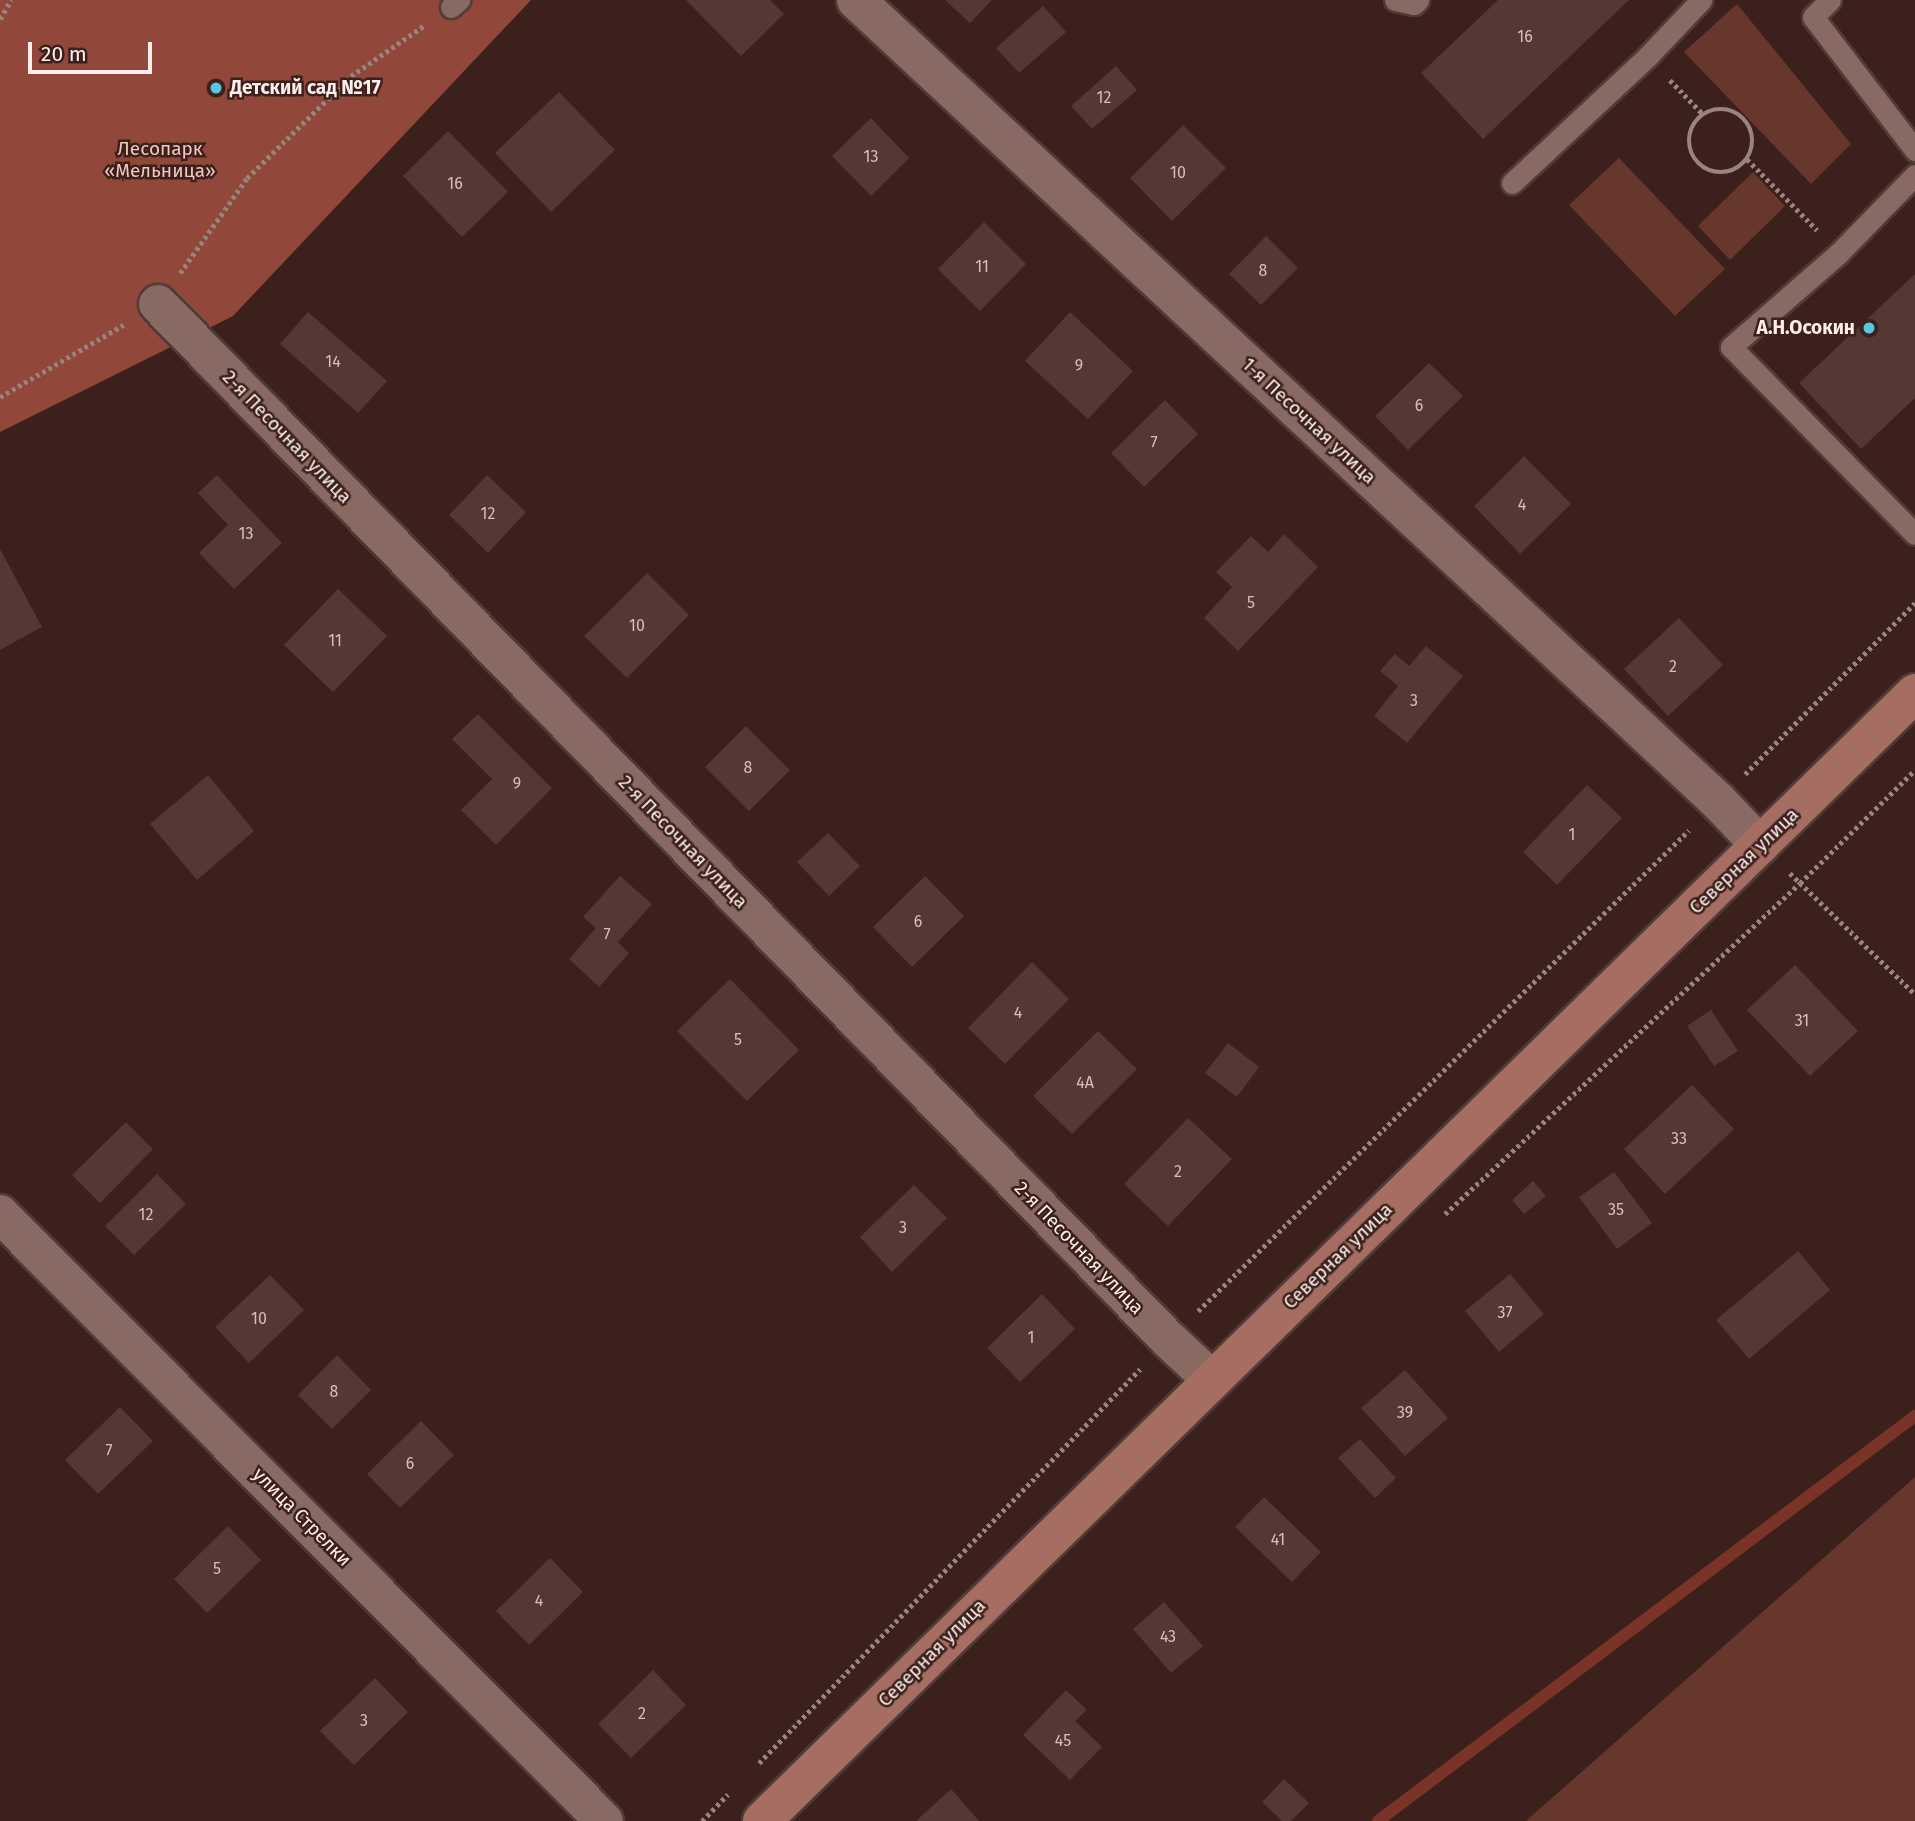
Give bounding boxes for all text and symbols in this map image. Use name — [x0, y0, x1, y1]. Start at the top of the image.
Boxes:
house number: 16 — [1517, 27, 1533, 47]
scale bar — [32, 28, 156, 72]
text: 20 m — [41, 41, 87, 67]
place label: Детский сад №17 — [230, 77, 381, 99]
marker: Детский сад №17 — [208, 80, 224, 96]
house number: 12 — [1097, 88, 1111, 108]
park label: Лесопарк «Мельница» — [104, 138, 216, 182]
house number: 13 — [864, 147, 878, 167]
house number: 10 — [1170, 163, 1186, 183]
house number: 16 — [447, 174, 463, 194]
house number: 11 — [975, 257, 989, 277]
house number: 8 — [1259, 261, 1267, 281]
place label: А.Н.Осокин — [1757, 317, 1855, 339]
marker: А.Н.Осокин — [1861, 320, 1877, 336]
house number: 14 — [325, 352, 341, 372]
street label: 1-я Песочная улица — [1237, 353, 1381, 489]
house number: 9 — [1075, 356, 1083, 376]
street label: 2-я Песочная улица — [218, 366, 356, 508]
house number: 6 — [1415, 396, 1423, 416]
house number: 7 — [1150, 433, 1158, 453]
house number: 4 — [1518, 495, 1526, 515]
house number: 12 — [481, 504, 495, 524]
house number: 13 — [239, 524, 253, 544]
house number: 5 — [1247, 593, 1255, 613]
house number: 10 — [629, 616, 645, 636]
house number: 11 — [328, 631, 342, 651]
house number: 2 — [1669, 657, 1677, 677]
house number: 3 — [1410, 691, 1418, 711]
house number: 8 — [744, 758, 752, 778]
street label: 2-я Песочная улица — [614, 771, 752, 913]
house number: 9 — [513, 774, 521, 794]
street label: Северная улица — [1685, 803, 1803, 919]
house number: 1 — [1569, 825, 1575, 845]
house number: 6 — [914, 912, 922, 932]
house number: 7 — [603, 925, 611, 945]
house number: 4 — [1014, 1003, 1022, 1023]
house number: 31 — [1795, 1011, 1809, 1031]
house number: 5 — [734, 1030, 742, 1050]
house number: 4А — [1076, 1073, 1094, 1093]
house number: 33 — [1671, 1129, 1687, 1149]
house number: 2 — [1174, 1162, 1182, 1182]
street label: 2-я Песочная улица — [1010, 1177, 1148, 1319]
street label: Северная улица — [1279, 1198, 1397, 1314]
house number: 35 — [1608, 1200, 1624, 1220]
house number: 12 — [139, 1205, 153, 1225]
house number: 3 — [899, 1218, 907, 1238]
house number: 37 — [1497, 1303, 1513, 1323]
house number: 10 — [251, 1309, 267, 1329]
house number: 1 — [1028, 1328, 1034, 1348]
house number: 8 — [330, 1382, 338, 1402]
house number: 39 — [1397, 1403, 1413, 1423]
house number: 7 — [105, 1441, 113, 1461]
house number: 6 — [406, 1454, 414, 1474]
street label: улица Стрелки — [248, 1463, 356, 1571]
house number: 41 — [1271, 1530, 1285, 1550]
house number: 5 — [213, 1559, 221, 1579]
house number: 4 — [535, 1591, 543, 1611]
street label: Северная улица — [873, 1594, 991, 1712]
house number: 43 — [1160, 1627, 1176, 1647]
house number: 2 — [638, 1704, 646, 1724]
house number: 3 — [360, 1711, 368, 1731]
house number: 45 — [1055, 1731, 1071, 1751]

